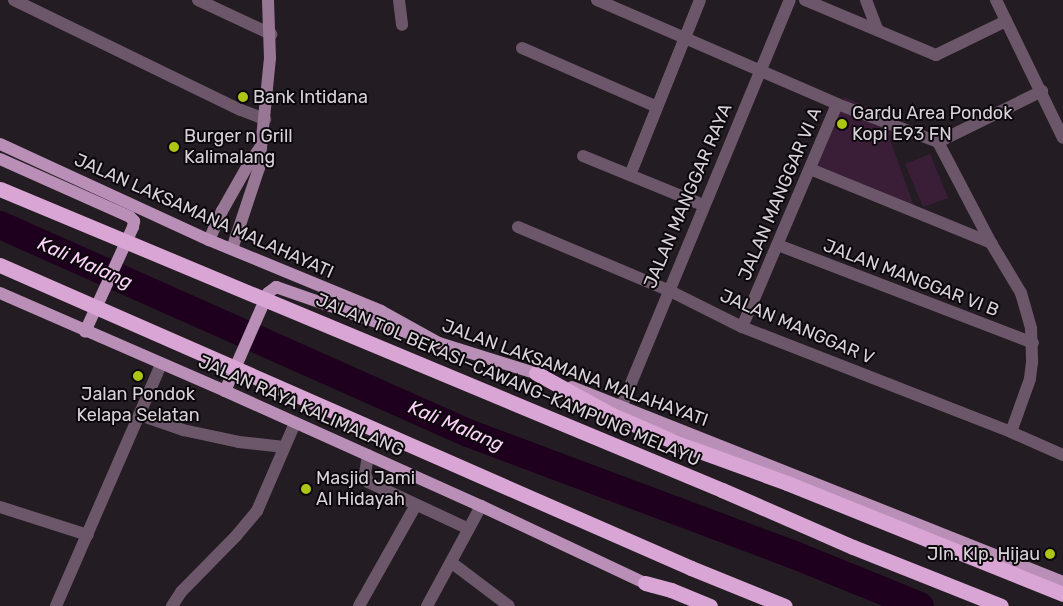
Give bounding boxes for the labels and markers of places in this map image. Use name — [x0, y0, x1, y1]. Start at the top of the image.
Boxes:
place label: Bank Intidana — [253, 86, 368, 108]
marker: Bank Intidana — [237, 91, 249, 103]
place label: Gardu Area Pondok Kopi E93 FN — [852, 103, 1013, 146]
marker: Gardu Area Pondok Kopi E93 FN — [836, 118, 848, 130]
place label: Burger n Grill Kalimalang — [184, 126, 293, 168]
marker: Burger n Grill Kalimalang — [168, 141, 180, 153]
marker: Jalan Pondok Kelapa Selatan — [132, 370, 144, 382]
place label: Jalan Pondok Kelapa Selatan — [76, 384, 200, 426]
place label: Masjid Jami Al Hidayah — [316, 468, 415, 510]
marker: Masjid Jami Al Hidayah — [300, 483, 312, 495]
place label: Jln. Klp. Hijau — [927, 543, 1040, 565]
marker: Jln. Klp. Hijau — [1044, 548, 1056, 560]

